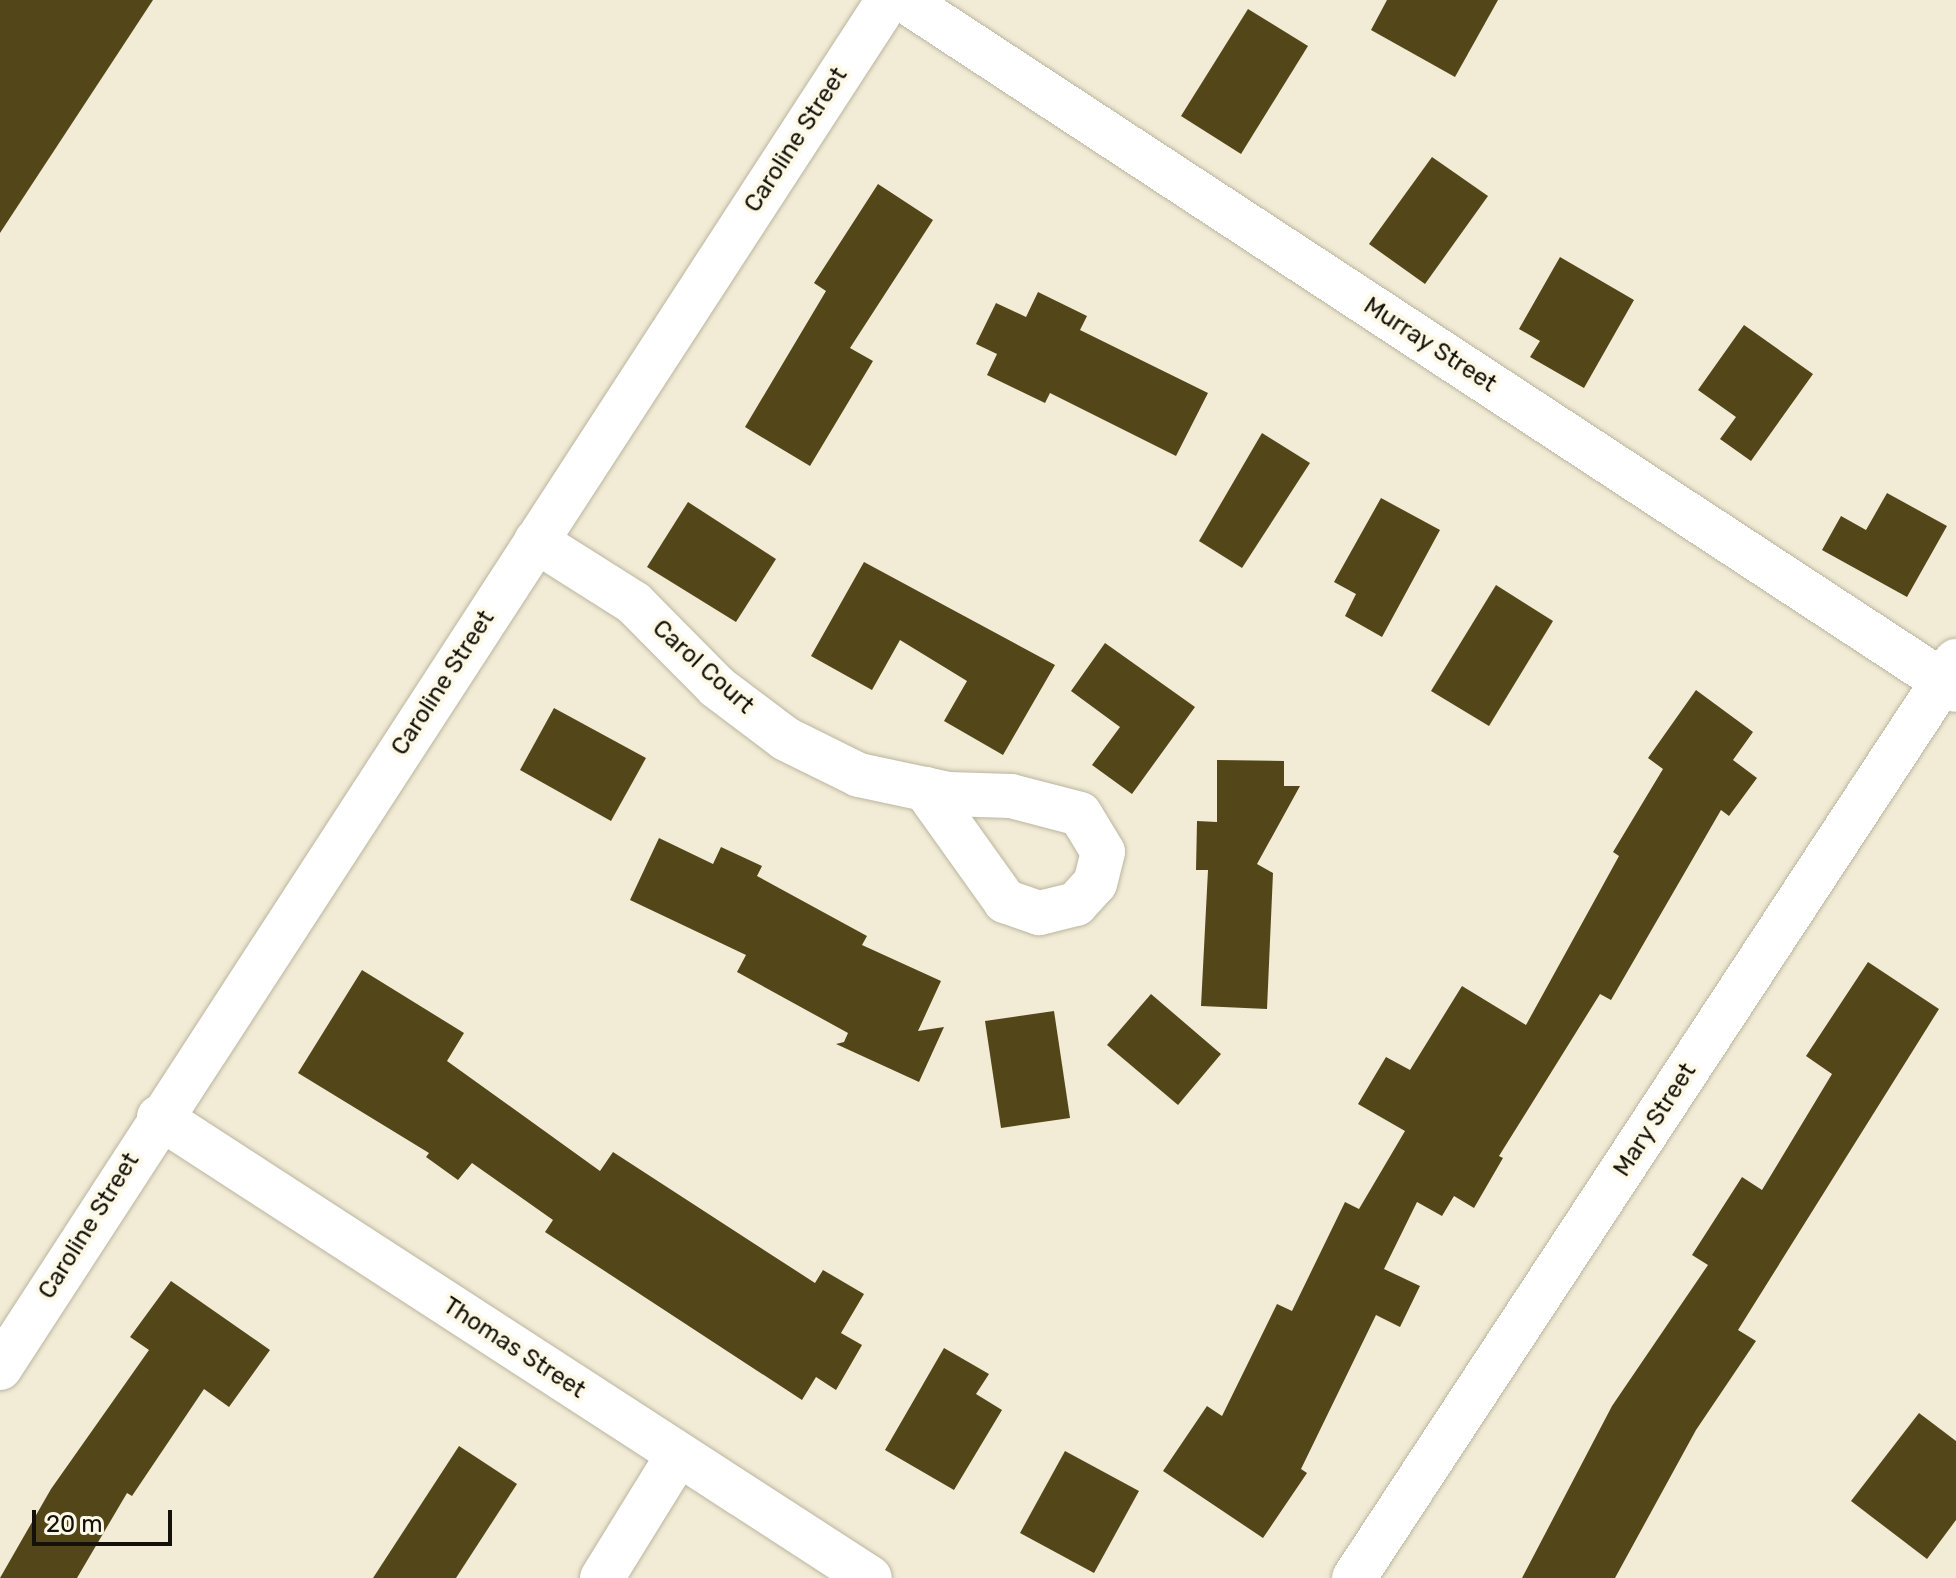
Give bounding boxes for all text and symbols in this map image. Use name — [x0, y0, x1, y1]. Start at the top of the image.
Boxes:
street label: Caroline Street — [739, 62, 853, 218]
street label: Murray Street — [1358, 291, 1502, 399]
street label: Caroline Street — [386, 605, 500, 761]
street label: Carol Court — [646, 614, 760, 720]
street label: Mary Street — [1608, 1058, 1702, 1182]
street label: Caroline Street — [33, 1148, 145, 1304]
street label: Thomas Street — [437, 1291, 591, 1405]
scale bar — [36, 1494, 176, 1544]
text: 20 m — [46, 1510, 103, 1538]

